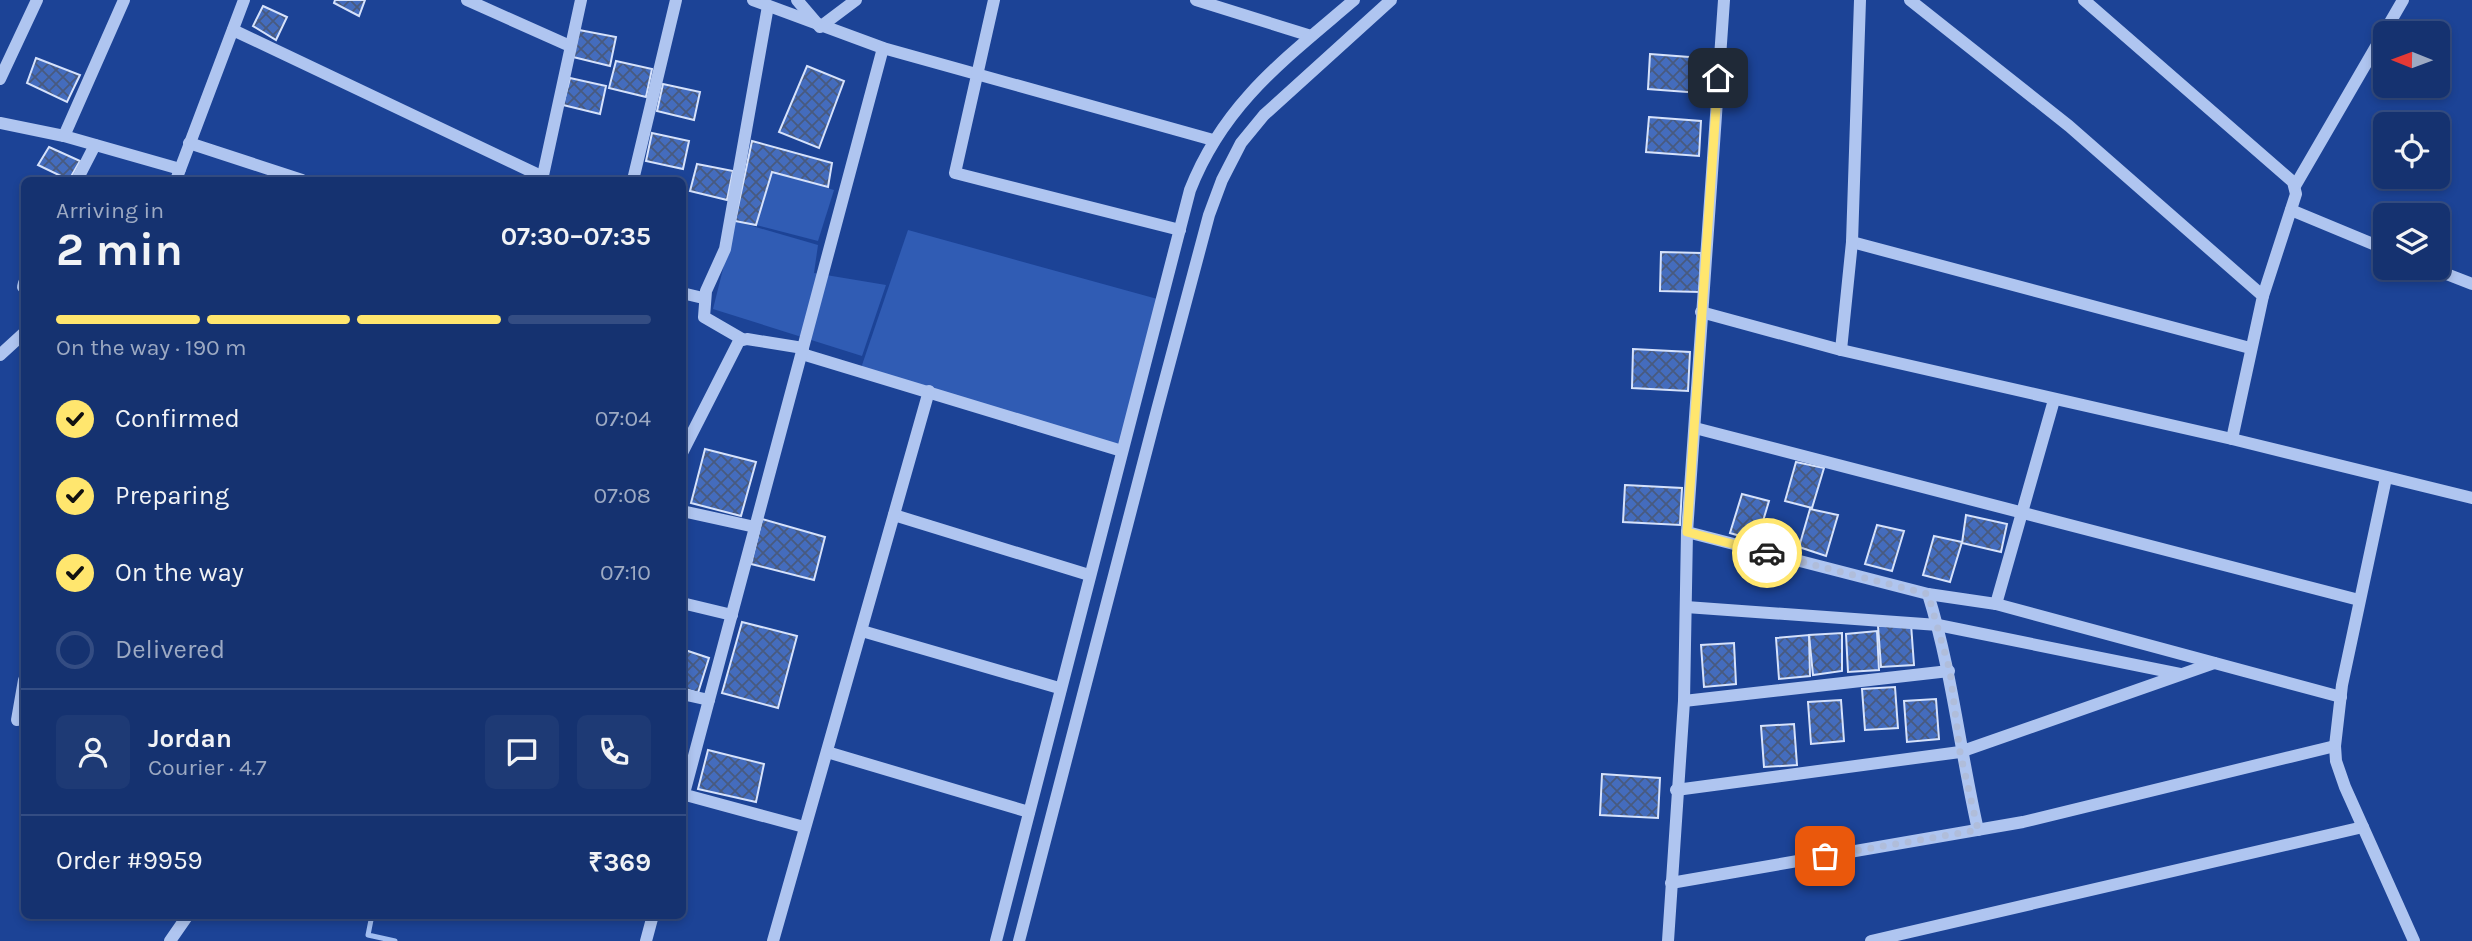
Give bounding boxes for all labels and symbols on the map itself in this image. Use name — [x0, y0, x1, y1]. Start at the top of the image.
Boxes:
north arrow — [2373, 21, 2450, 98]
pin — [1688, 48, 1748, 108]
courier — [1732, 518, 1802, 588]
pin — [1795, 826, 1855, 886]

